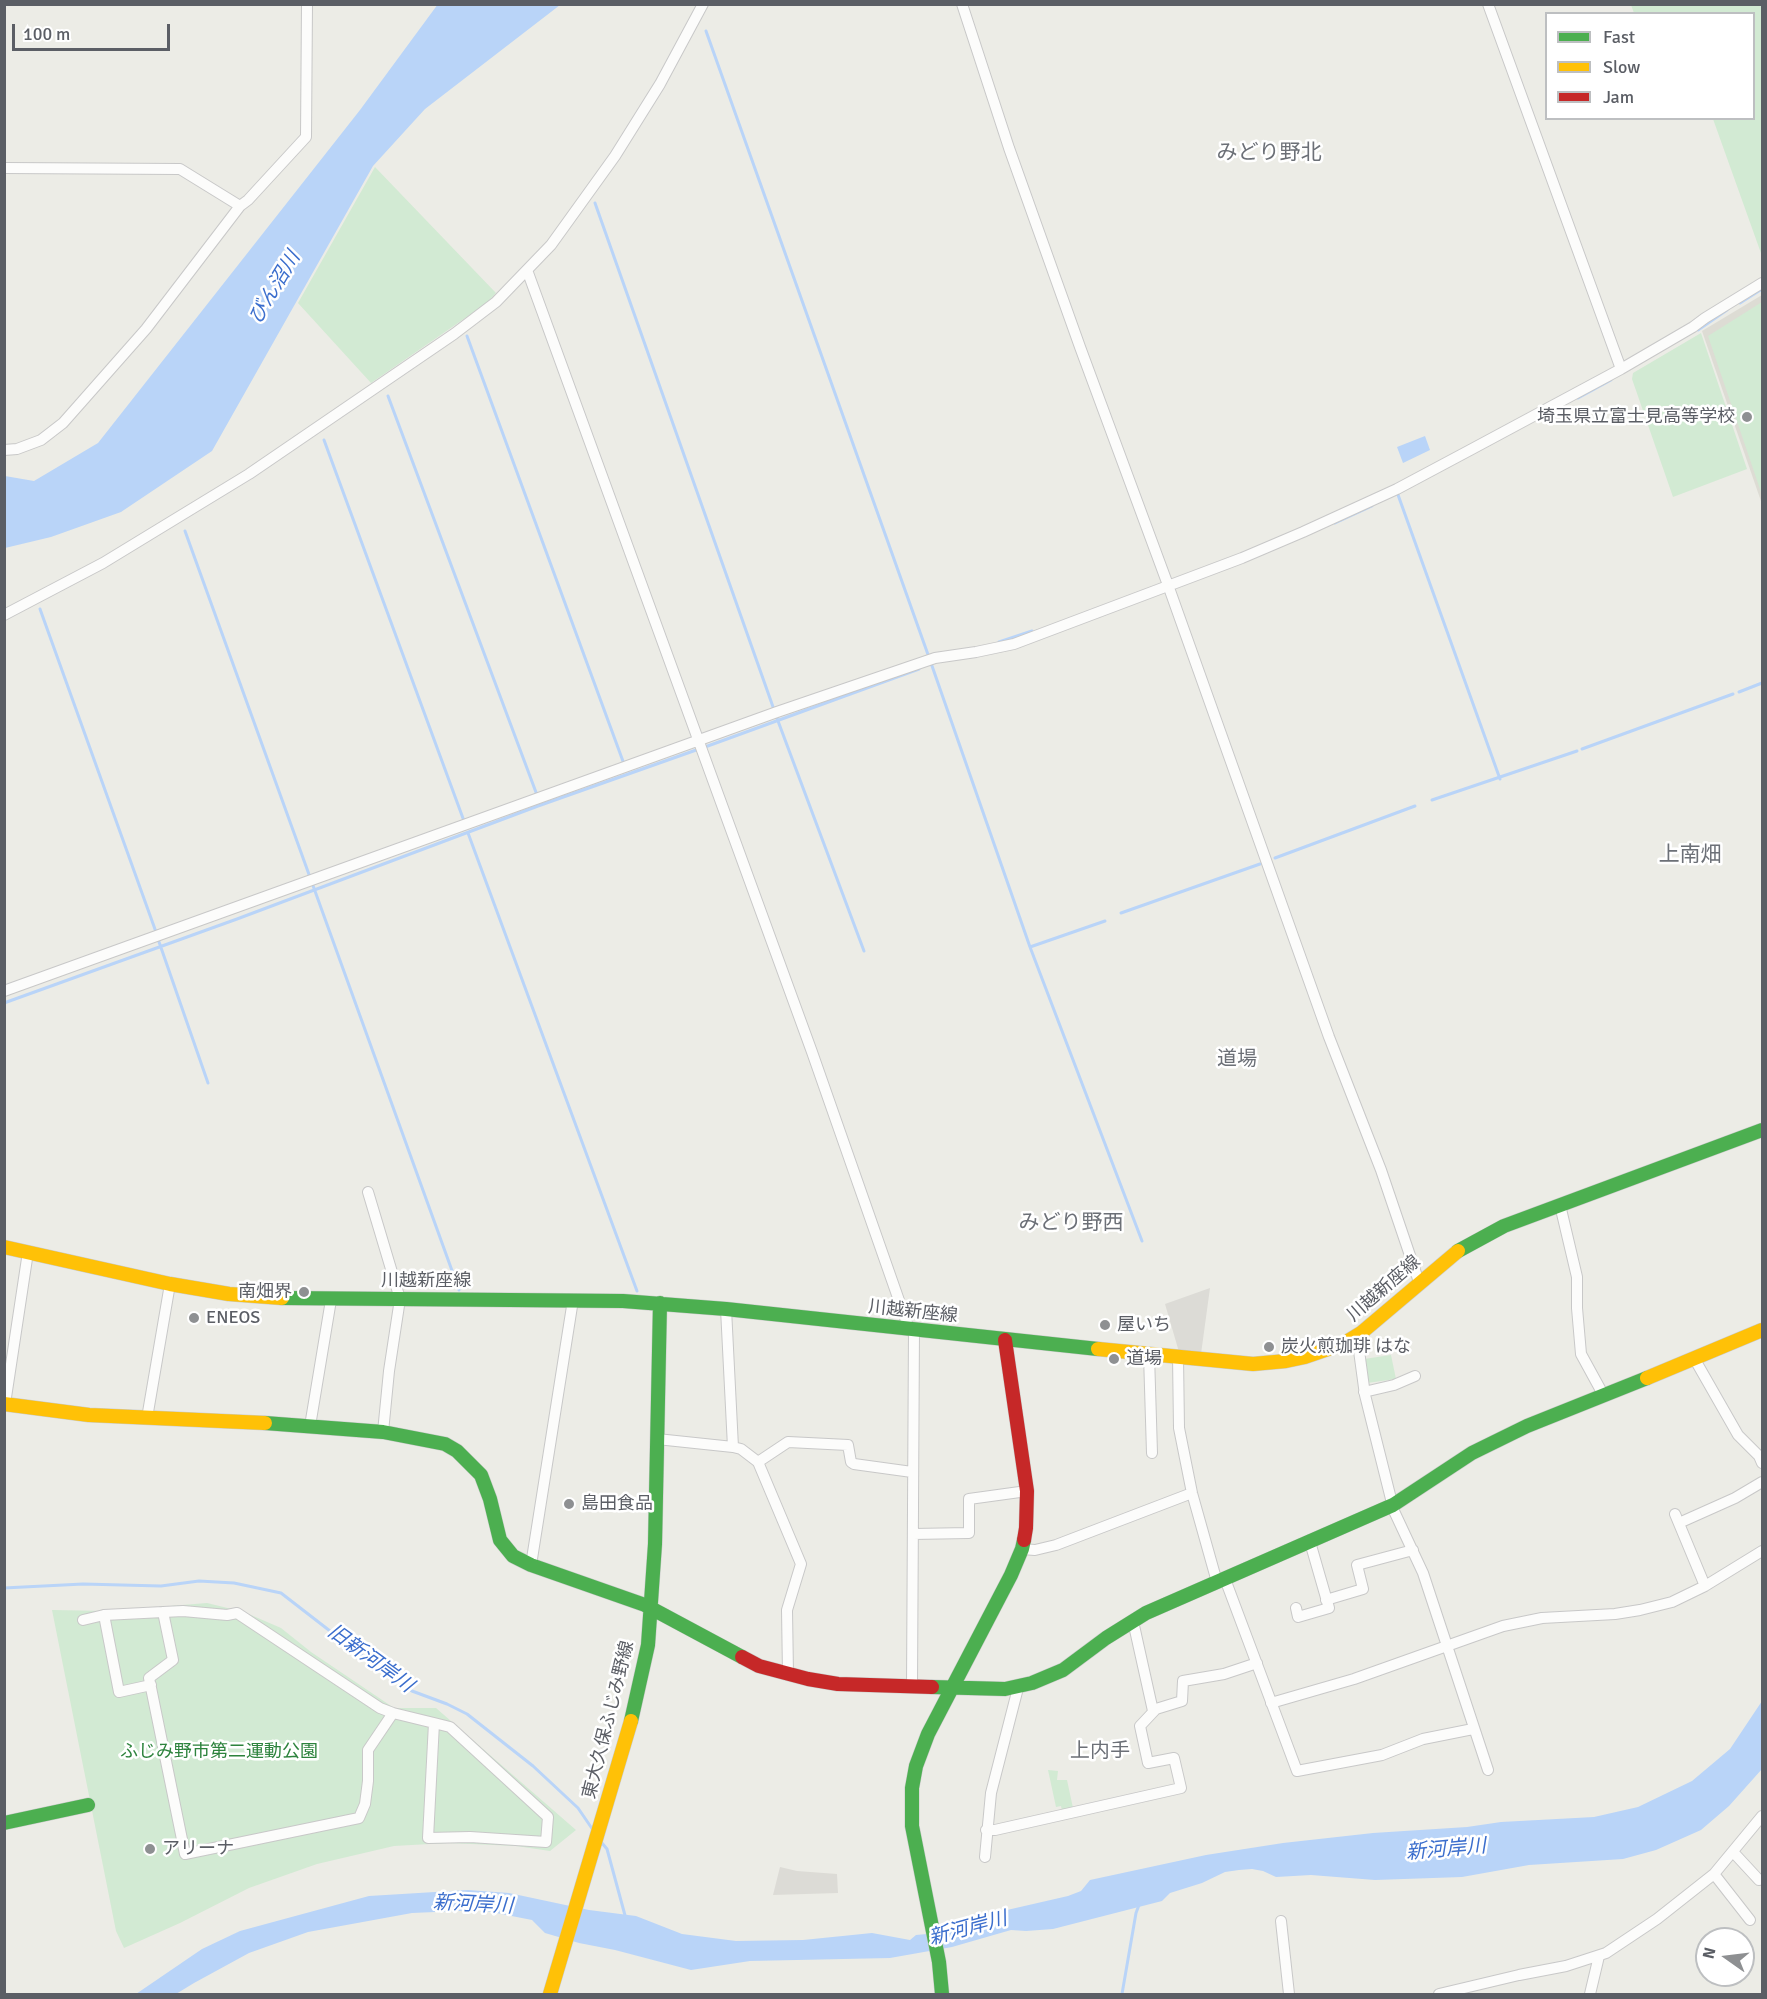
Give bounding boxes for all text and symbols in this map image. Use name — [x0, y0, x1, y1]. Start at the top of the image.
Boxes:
scale bar — [15, 12, 172, 50]
legend — [1545, 12, 1755, 120]
text: 100 m — [23, 23, 70, 45]
text: Fast — [1603, 26, 1635, 48]
text: Slow — [1603, 56, 1640, 78]
text: Jam — [1603, 86, 1634, 108]
district label: みどり野北 — [1217, 140, 1321, 166]
water label: びん沼川 — [244, 248, 306, 328]
place label: 埼玉県立富士見高等学校 — [1537, 406, 1735, 428]
marker: 埼玉県立富士見高等学校 — [1740, 410, 1754, 424]
district label: 上南畑 — [1659, 842, 1721, 868]
district label: 道場 — [1217, 1048, 1257, 1072]
district label: みどり野西 — [1019, 1210, 1123, 1236]
street label: 川越新座線 — [1343, 1251, 1425, 1327]
street label: 川越新座線 — [381, 1270, 471, 1292]
place label: 南畑界 — [238, 1281, 292, 1303]
marker: 南畑界 — [297, 1285, 311, 1299]
street label: 川越新座線 — [867, 1297, 959, 1327]
place label: ENEOS — [206, 1307, 260, 1329]
marker: ENEOS — [187, 1311, 201, 1325]
place label: 屋いち — [1117, 1314, 1171, 1336]
marker: 屋いち — [1098, 1318, 1112, 1332]
place label: 炭火煎珈琲 はな — [1281, 1336, 1411, 1358]
marker: 炭火煎珈琲 はな — [1262, 1340, 1276, 1354]
place label: 道場 — [1126, 1348, 1162, 1370]
marker: 道場 — [1107, 1352, 1121, 1366]
place label: 島田食品 — [581, 1493, 653, 1515]
marker: 島田食品 — [562, 1497, 576, 1511]
water label: 旧新河岸川 — [322, 1620, 418, 1698]
street label: 東大久保ふじみ野線 — [579, 1639, 639, 1801]
district label: 上内手 — [1070, 1740, 1130, 1764]
park label: ふじみ野市第二運動公園 — [120, 1741, 318, 1763]
water label: 新河岸川 — [1405, 1835, 1487, 1865]
place label: アリーナ — [162, 1838, 234, 1860]
marker: アリーナ — [143, 1842, 157, 1856]
water label: 新河岸川 — [432, 1891, 514, 1919]
water label: 新河岸川 — [926, 1907, 1010, 1951]
north arrow — [1695, 1927, 1755, 1987]
text: N — [1698, 1945, 1721, 1961]

